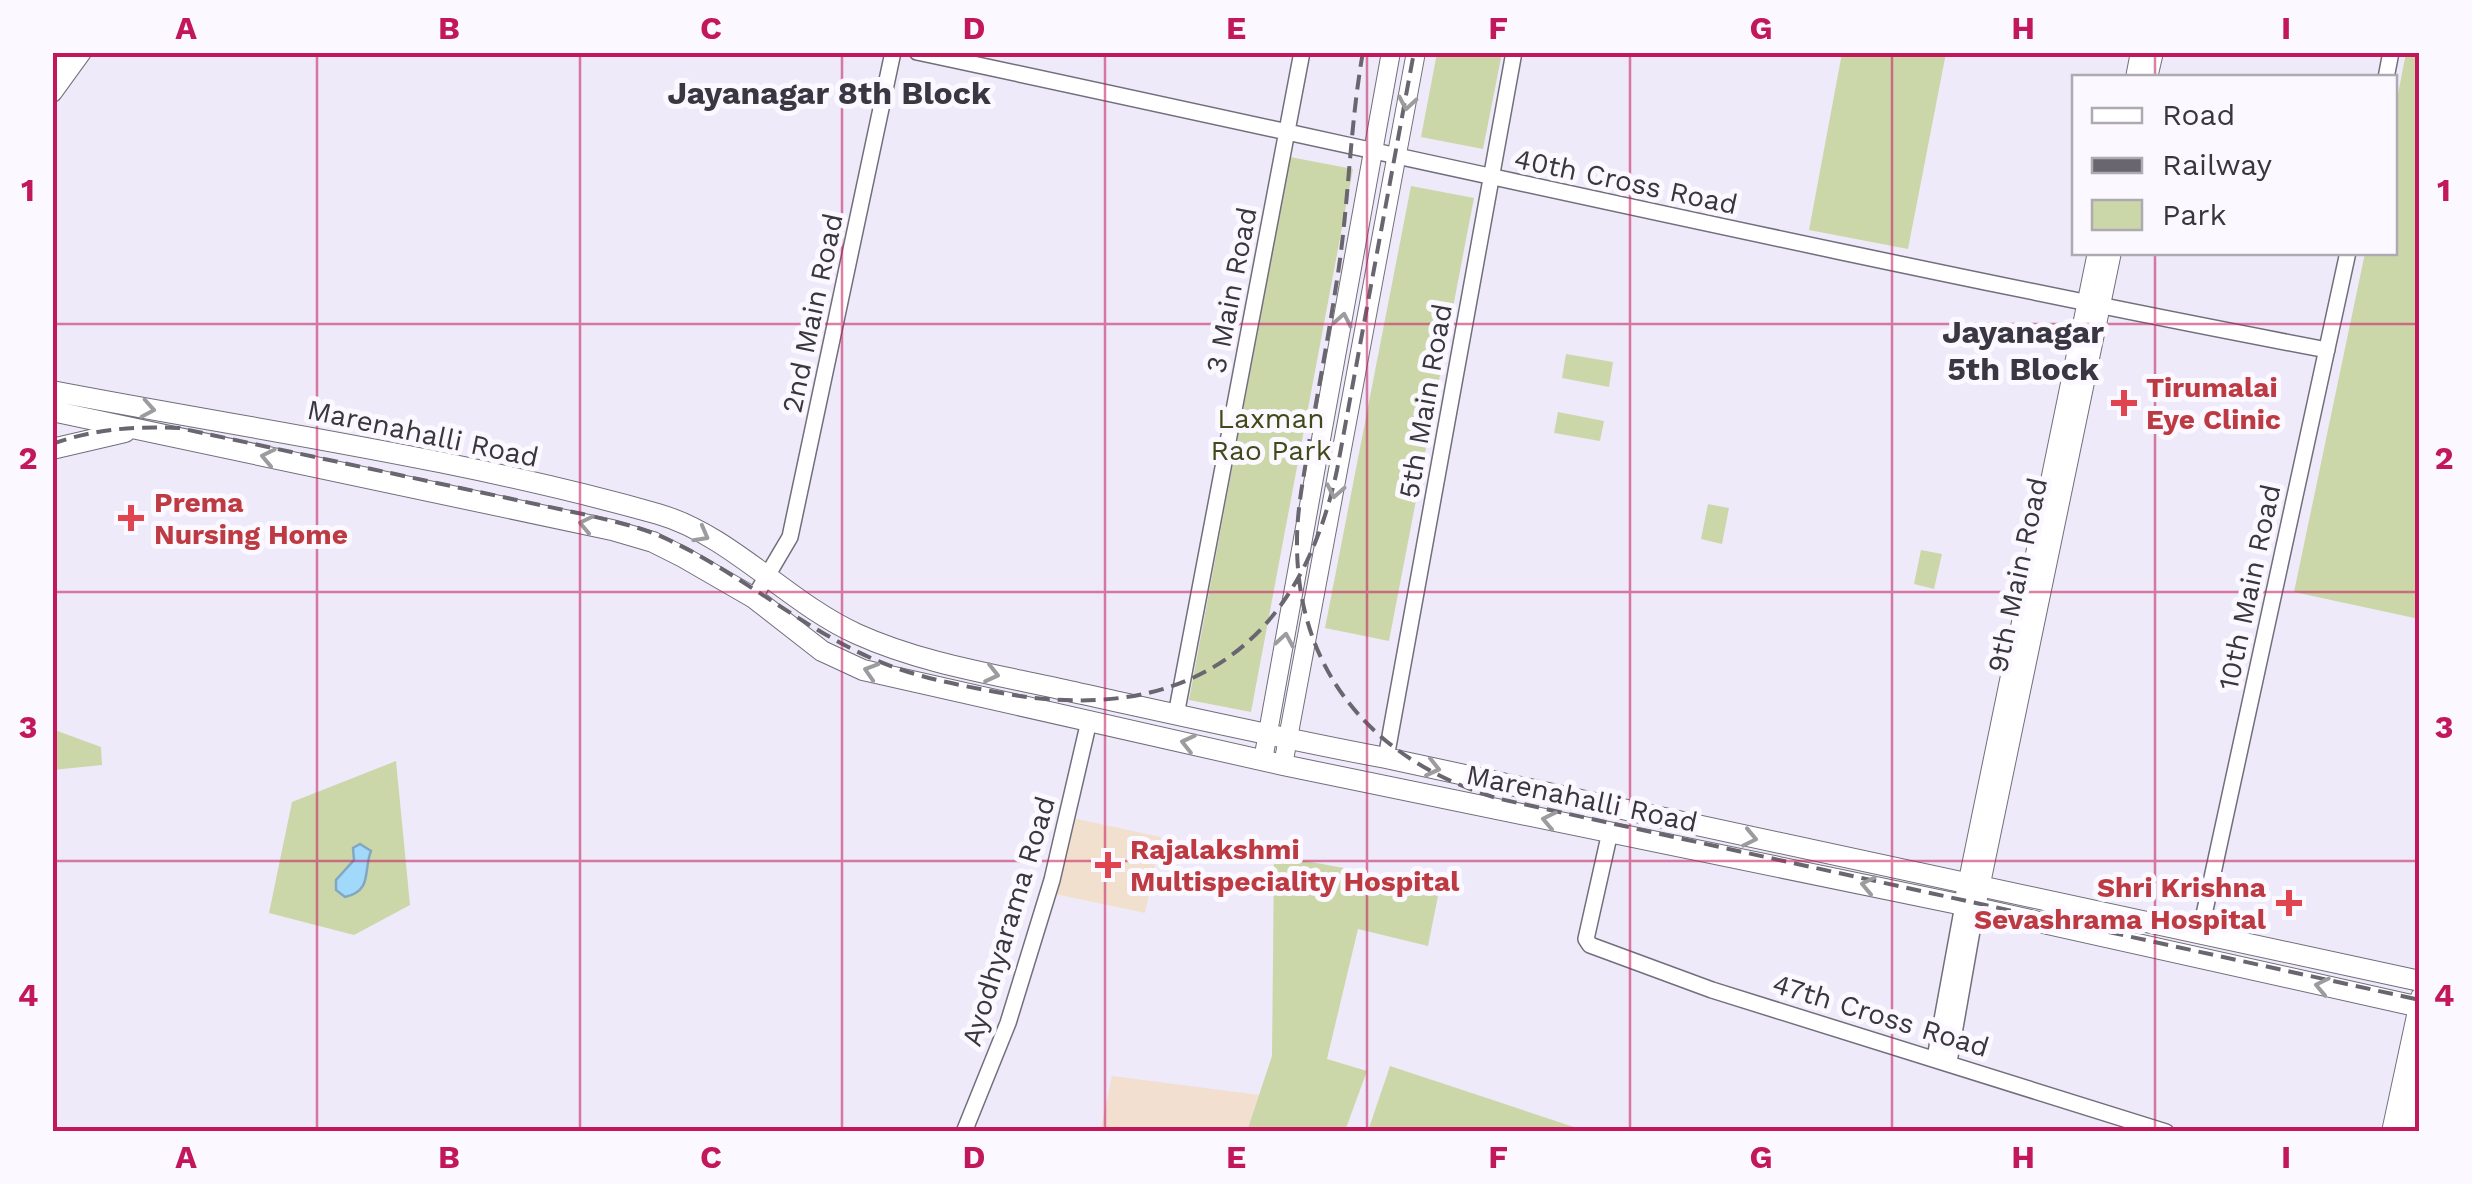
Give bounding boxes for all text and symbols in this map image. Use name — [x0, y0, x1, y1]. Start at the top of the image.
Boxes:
text: A — [175, 9, 197, 47]
text: B — [438, 9, 460, 47]
text: C — [700, 9, 722, 47]
text: D — [963, 9, 985, 47]
text: E — [1226, 9, 1246, 47]
text: F — [1488, 9, 1508, 47]
text: G — [1749, 9, 1773, 47]
text: H — [2011, 9, 2035, 47]
text: I — [2281, 9, 2291, 47]
district label: Jayanagar 8th Block — [667, 74, 991, 112]
legend — [2072, 75, 2397, 255]
one-way arrow — [1397, 95, 1418, 112]
text: Road — [2162, 97, 2235, 132]
street label: 40th Cross Road — [1511, 142, 1741, 221]
text: Railway — [2162, 147, 2272, 182]
text: 1 — [21, 171, 35, 209]
text: 1 — [2437, 171, 2451, 209]
text: Park — [2162, 197, 2227, 232]
street label: 3 Main Road — [1199, 204, 1264, 376]
street label: 2nd Main Road — [775, 210, 850, 416]
street label: 5th Main Road — [1392, 301, 1459, 501]
one-way arrow — [1332, 312, 1353, 329]
district label: Jayanagar 5th Block — [1942, 313, 2104, 388]
place label: Tirumalai Eye Clinic — [2146, 371, 2281, 436]
marker: Tirumalai Eye Clinic — [2111, 390, 2137, 416]
street label: Marenahalli Road — [304, 393, 542, 474]
one-way arrow — [140, 398, 157, 419]
park label: Laxman Rao Park — [1210, 402, 1332, 467]
text: 2 — [18, 439, 38, 477]
text: 2 — [2434, 439, 2454, 477]
one-way arrow — [260, 447, 277, 468]
street label: 9th Main Road — [1981, 475, 2054, 675]
street label: 10th Main Road — [2212, 481, 2287, 693]
one-way arrow — [1325, 483, 1346, 499]
place label: Prema Nursing Home — [154, 486, 348, 551]
marker: Prema Nursing Home — [118, 505, 144, 531]
one-way arrow — [577, 515, 594, 536]
one-way arrow — [692, 522, 710, 542]
one-way arrow — [1274, 632, 1295, 648]
one-way arrow — [983, 662, 1000, 683]
one-way arrow — [864, 663, 881, 683]
text: 3 — [19, 708, 37, 746]
text: 3 — [2435, 708, 2453, 746]
one-way arrow — [1180, 734, 1197, 755]
one-way arrow — [1424, 757, 1441, 778]
street label: Marenahalli Road — [1463, 758, 1701, 839]
street label: Ayodhyarama Road — [955, 792, 1062, 1050]
one-way arrow — [1541, 810, 1558, 831]
one-way arrow — [1741, 827, 1758, 848]
place label: Rajalakshmi Multispeciality Hospital — [1130, 833, 1460, 898]
marker: Rajalakshmi Multispeciality Hospital — [1095, 852, 1121, 878]
place label: Shri Krishna Sevashrama Hospital — [1974, 871, 2267, 936]
one-way arrow — [1859, 876, 1876, 897]
marker: Shri Krishna Sevashrama Hospital — [2276, 890, 2302, 916]
street label: 47th Cross Road — [1769, 967, 1993, 1064]
text: 4 — [18, 976, 38, 1014]
text: 4 — [2434, 976, 2454, 1014]
one-way arrow — [2314, 977, 2331, 998]
text: A — [175, 1138, 197, 1176]
text: B — [438, 1138, 460, 1176]
text: C — [700, 1138, 722, 1176]
text: D — [963, 1138, 985, 1176]
text: E — [1226, 1138, 1246, 1176]
text: F — [1488, 1138, 1508, 1176]
text: G — [1749, 1138, 1773, 1176]
text: H — [2011, 1138, 2035, 1176]
text: I — [2281, 1138, 2291, 1176]

